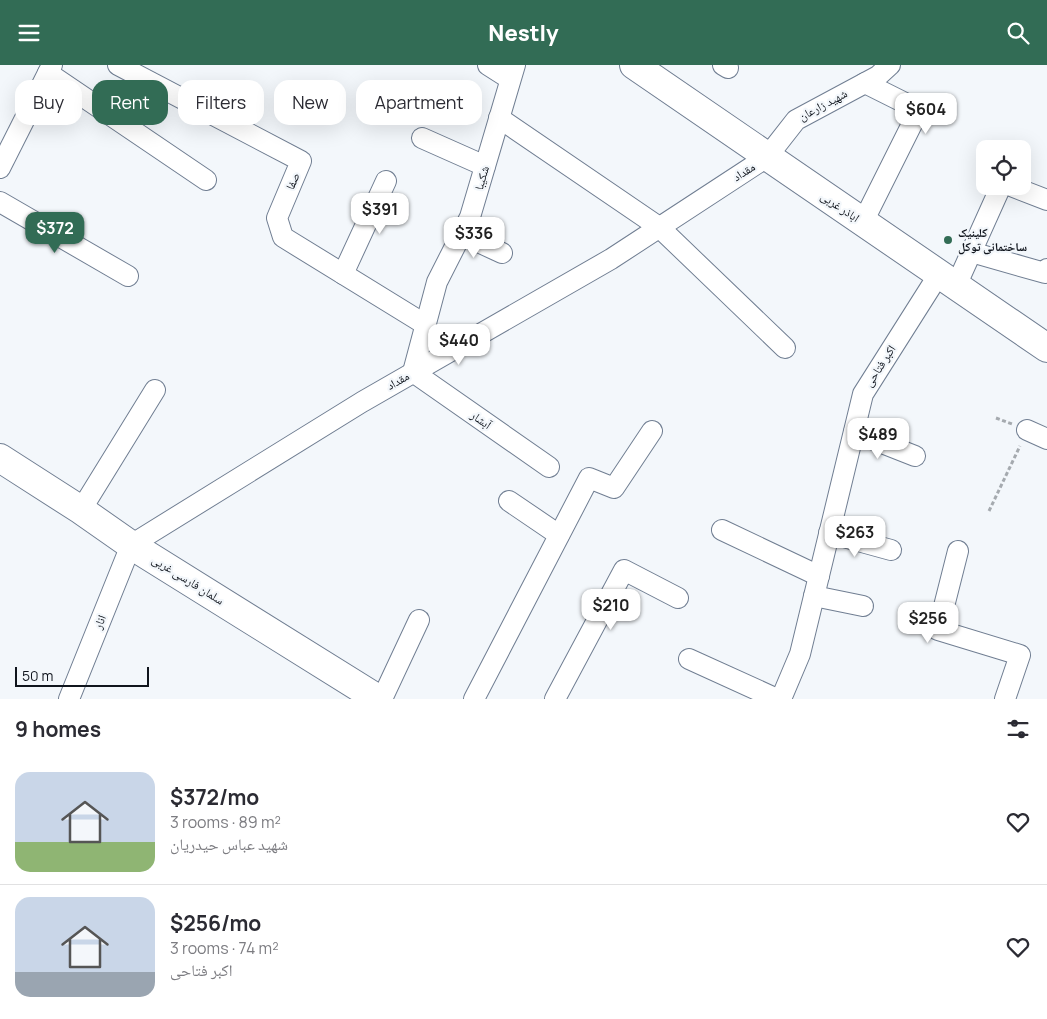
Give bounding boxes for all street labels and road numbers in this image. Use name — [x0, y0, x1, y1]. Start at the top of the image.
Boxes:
street label: شهید زارعان — [795, 85, 850, 125]
street label: مقداد — [729, 158, 758, 185]
street label: شکیبا — [470, 164, 493, 192]
street label: صفا — [281, 170, 304, 192]
street label: اباذر غربی — [817, 187, 863, 226]
street label: اکبر فتاحی — [860, 341, 900, 390]
street label: مقداد — [383, 367, 412, 394]
street label: آبشار — [467, 406, 496, 433]
street label: سلمان فارسی غربی — [149, 551, 228, 609]
street label: انار — [89, 612, 110, 632]

